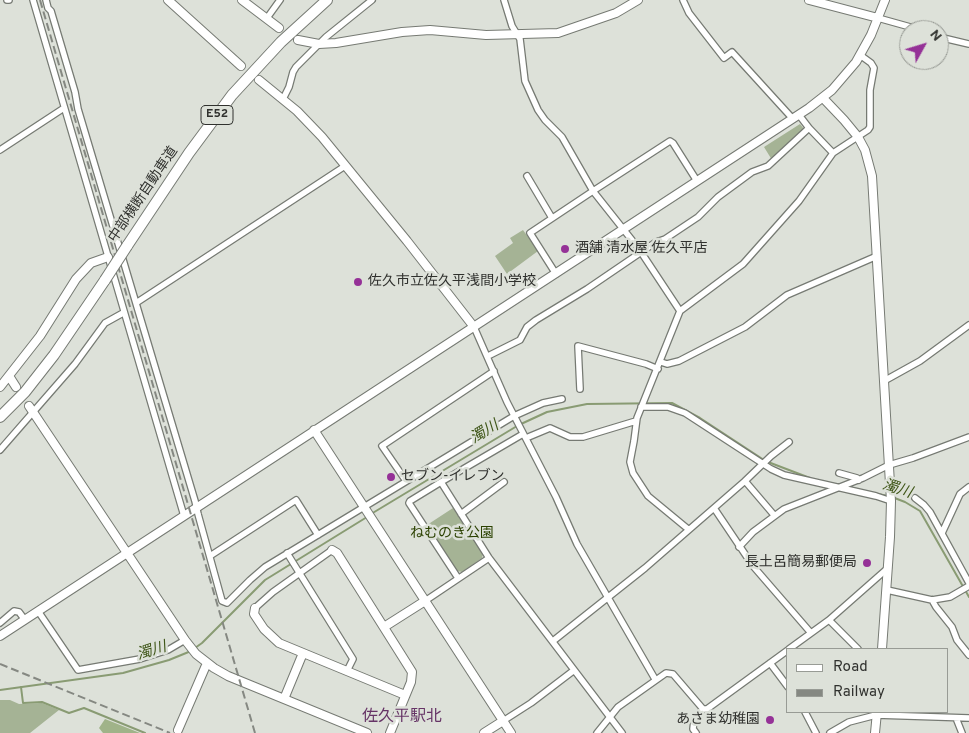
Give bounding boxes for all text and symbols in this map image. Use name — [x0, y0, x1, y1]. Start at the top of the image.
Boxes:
north arrow — [899, 20, 949, 70]
text: N — [925, 27, 945, 45]
road number: E52 — [201, 106, 233, 124]
street label: 中部横断自動車道 — [106, 144, 182, 246]
place label: 酒舗 清水屋 佐久平店 — [575, 241, 708, 257]
marker: 酒舗 清水屋 佐久平店 — [559, 243, 571, 255]
place label: 佐久市立佐久平浅間小学校 — [368, 274, 536, 290]
marker: 佐久市立佐久平浅間小学校 — [352, 276, 364, 288]
water label: 濁川 — [468, 418, 502, 448]
place label: セブン-イレブン — [401, 469, 505, 485]
marker: セブン-イレブン — [385, 471, 397, 483]
water label: 濁川 — [880, 477, 914, 503]
park label: ねむのき公園 — [410, 526, 494, 542]
place label: 長土呂簡易郵便局 — [745, 555, 857, 571]
marker: 長土呂簡易郵便局 — [861, 557, 873, 569]
water label: 濁川 — [135, 639, 169, 665]
legend — [786, 648, 949, 713]
text: Road — [833, 658, 868, 677]
text: Railway — [833, 683, 885, 702]
district label: 佐久平駅北 — [362, 708, 442, 728]
place label: あさま幼稚園 — [676, 712, 760, 728]
marker: あさま幼稚園 — [764, 714, 776, 726]

